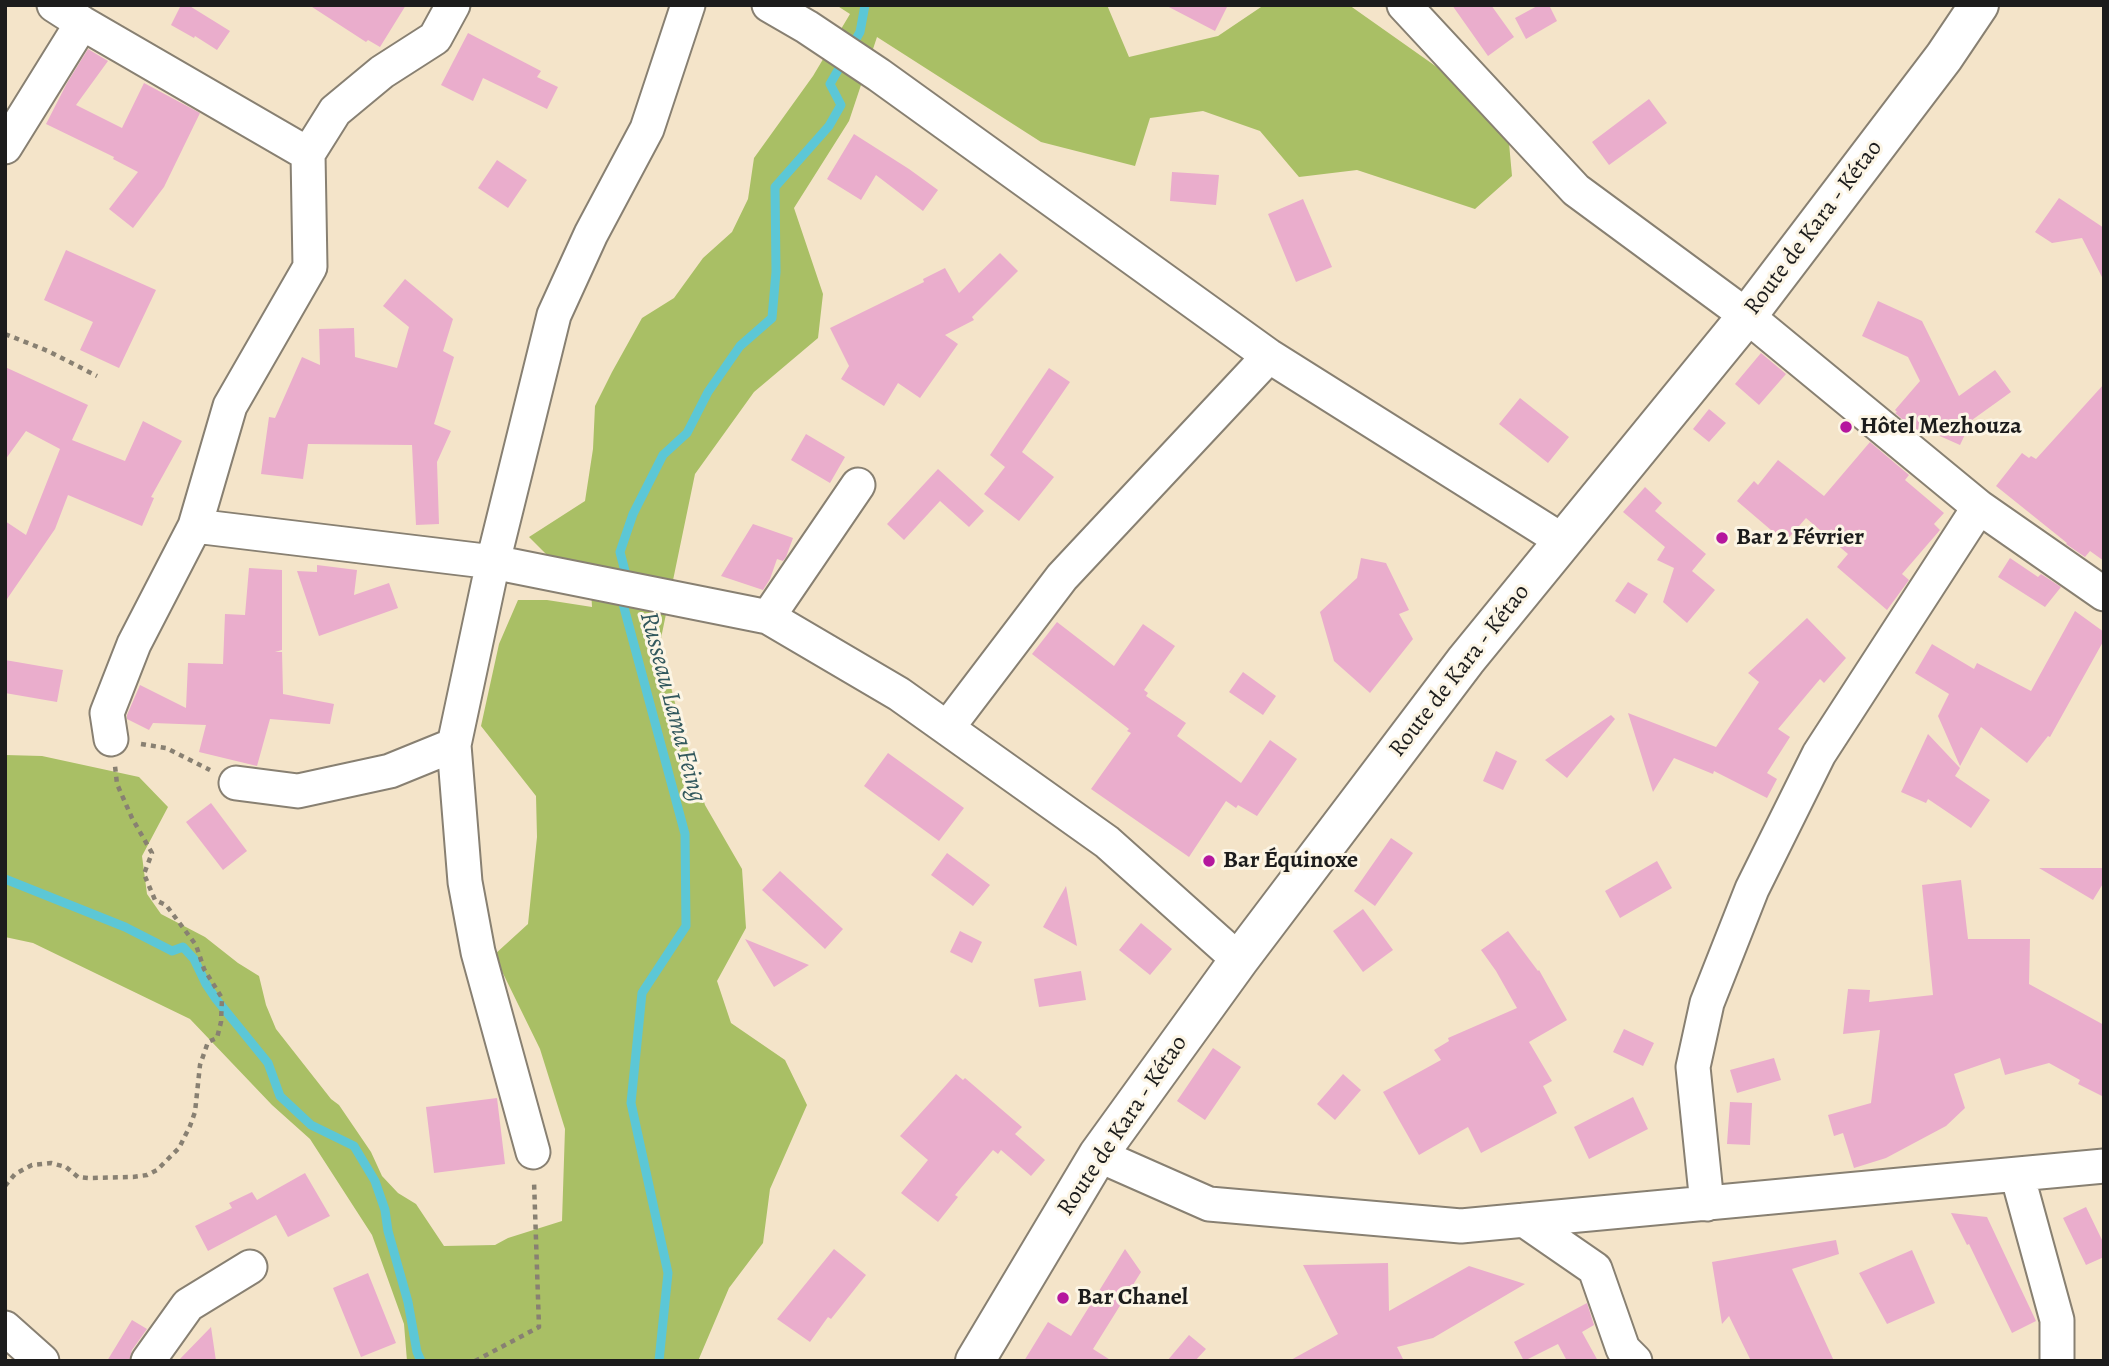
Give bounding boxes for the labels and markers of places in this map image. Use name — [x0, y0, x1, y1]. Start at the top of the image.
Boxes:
place label: Hôtel Mezhouza — [1860, 413, 2022, 441]
marker: Hôtel Mezhouza — [1838, 419, 1854, 435]
place label: Bar 2 Février — [1736, 524, 1864, 552]
marker: Bar 2 Février — [1714, 530, 1730, 546]
place label: Bar Équinoxe — [1223, 847, 1358, 875]
marker: Bar Équinoxe — [1201, 853, 1217, 869]
place label: Bar Chanel — [1077, 1284, 1188, 1312]
marker: Bar Chanel — [1055, 1290, 1071, 1306]

